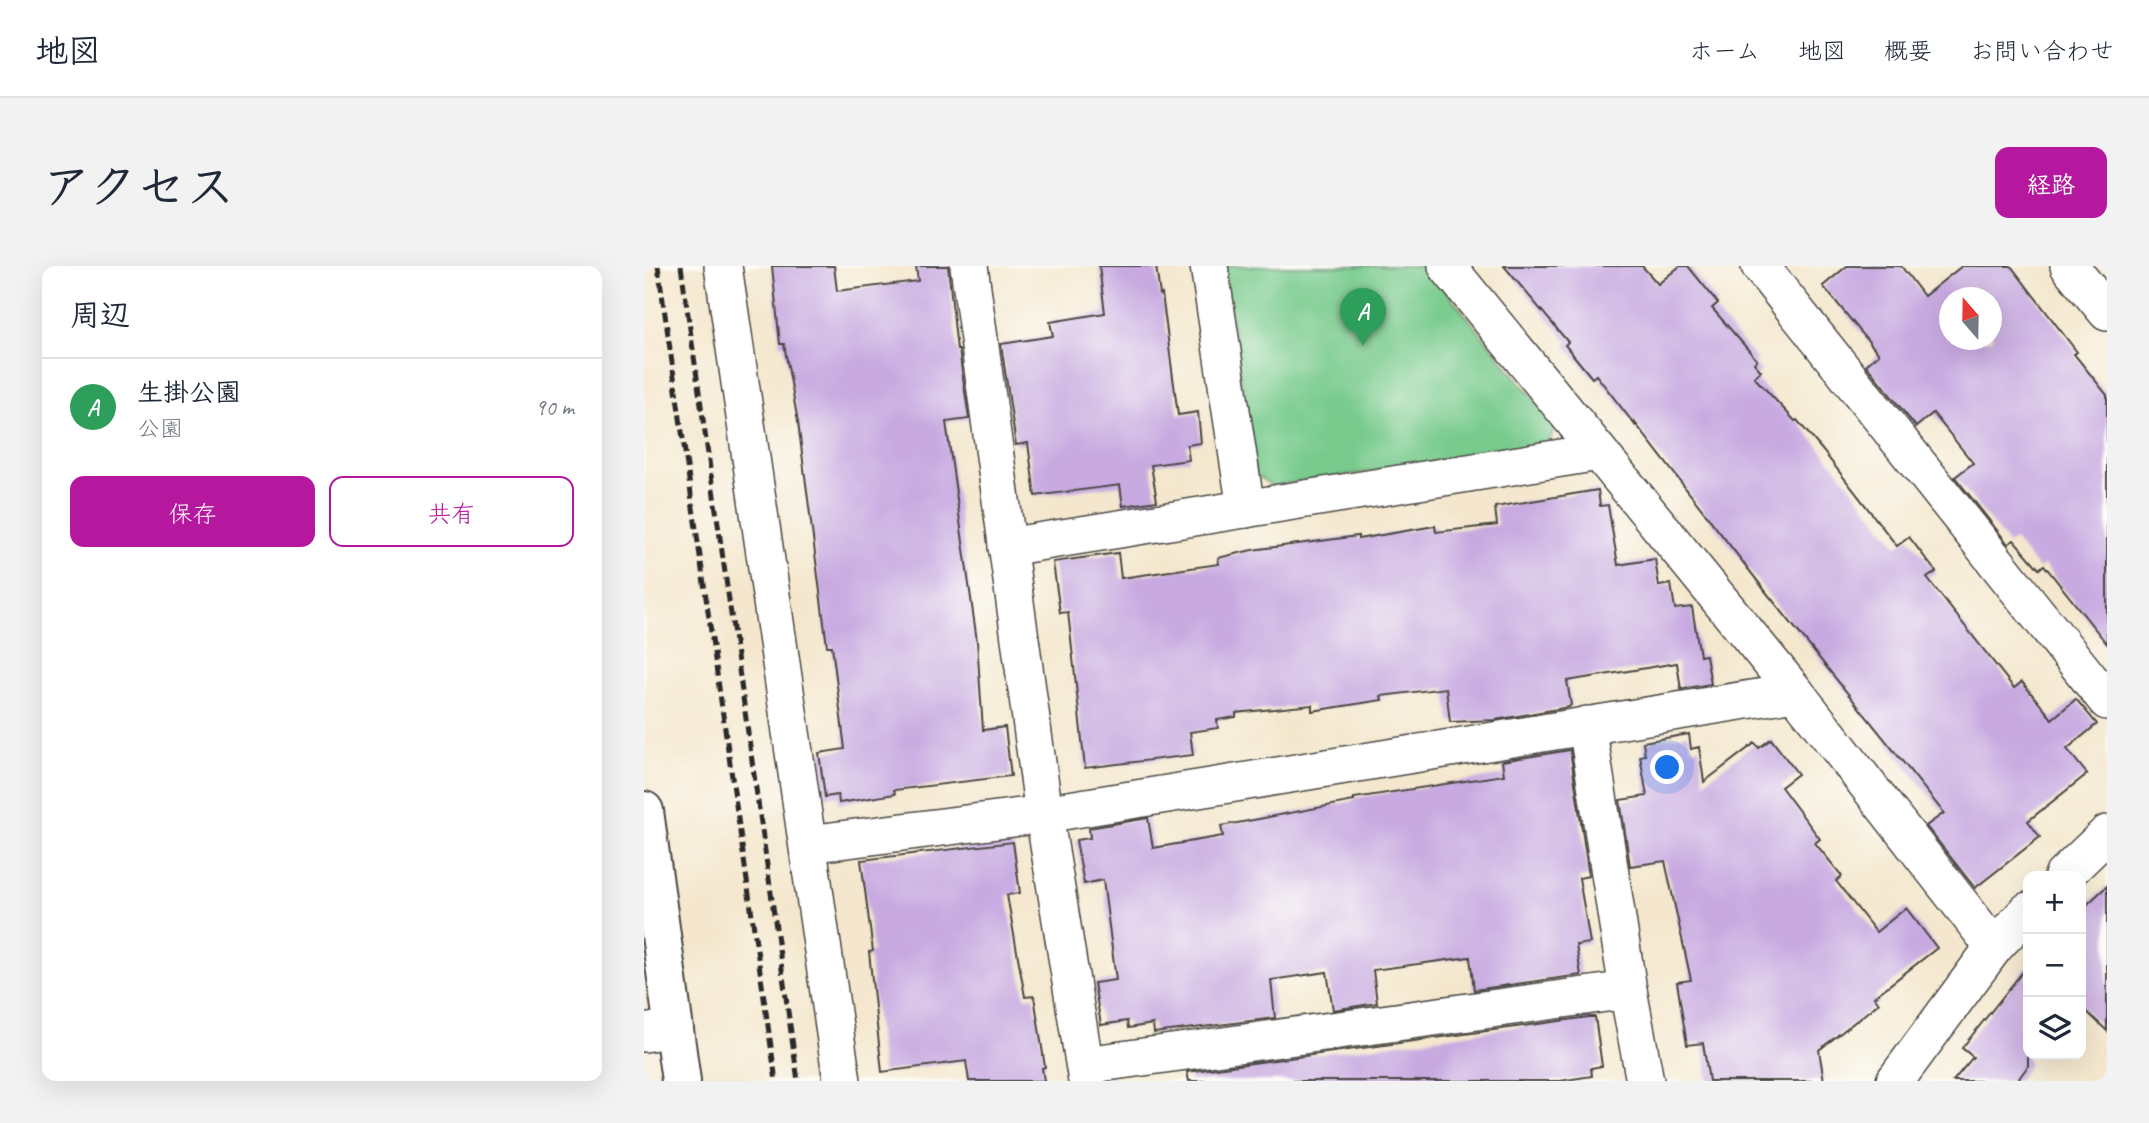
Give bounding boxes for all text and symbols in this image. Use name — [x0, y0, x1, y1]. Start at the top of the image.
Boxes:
text: 地図 — [35, 30, 101, 72]
text: ホーム — [1689, 36, 1760, 66]
text: 地図 — [1798, 36, 1846, 66]
text: 概要 — [1884, 36, 1932, 66]
text: お問い合わせ — [1970, 36, 2114, 66]
button: 経路 — [1995, 147, 2107, 218]
text: アクセス — [42, 156, 235, 218]
north arrow — [1939, 287, 2002, 350]
pin: A — [1340, 288, 1386, 346]
text: 周辺 — [70, 296, 130, 334]
text: 生掛公園 — [137, 376, 241, 409]
text: A — [87, 393, 99, 422]
text: 90 m — [535, 393, 574, 422]
text: 公園 — [137, 414, 183, 443]
button: 保存 — [70, 476, 315, 547]
button: 共有 — [329, 476, 574, 547]
your location — [1650, 750, 1684, 784]
map controls — [2023, 871, 2086, 1060]
button: + — [2023, 871, 2086, 934]
button: − — [2023, 934, 2086, 997]
button: layers — [2023, 997, 2086, 1060]

